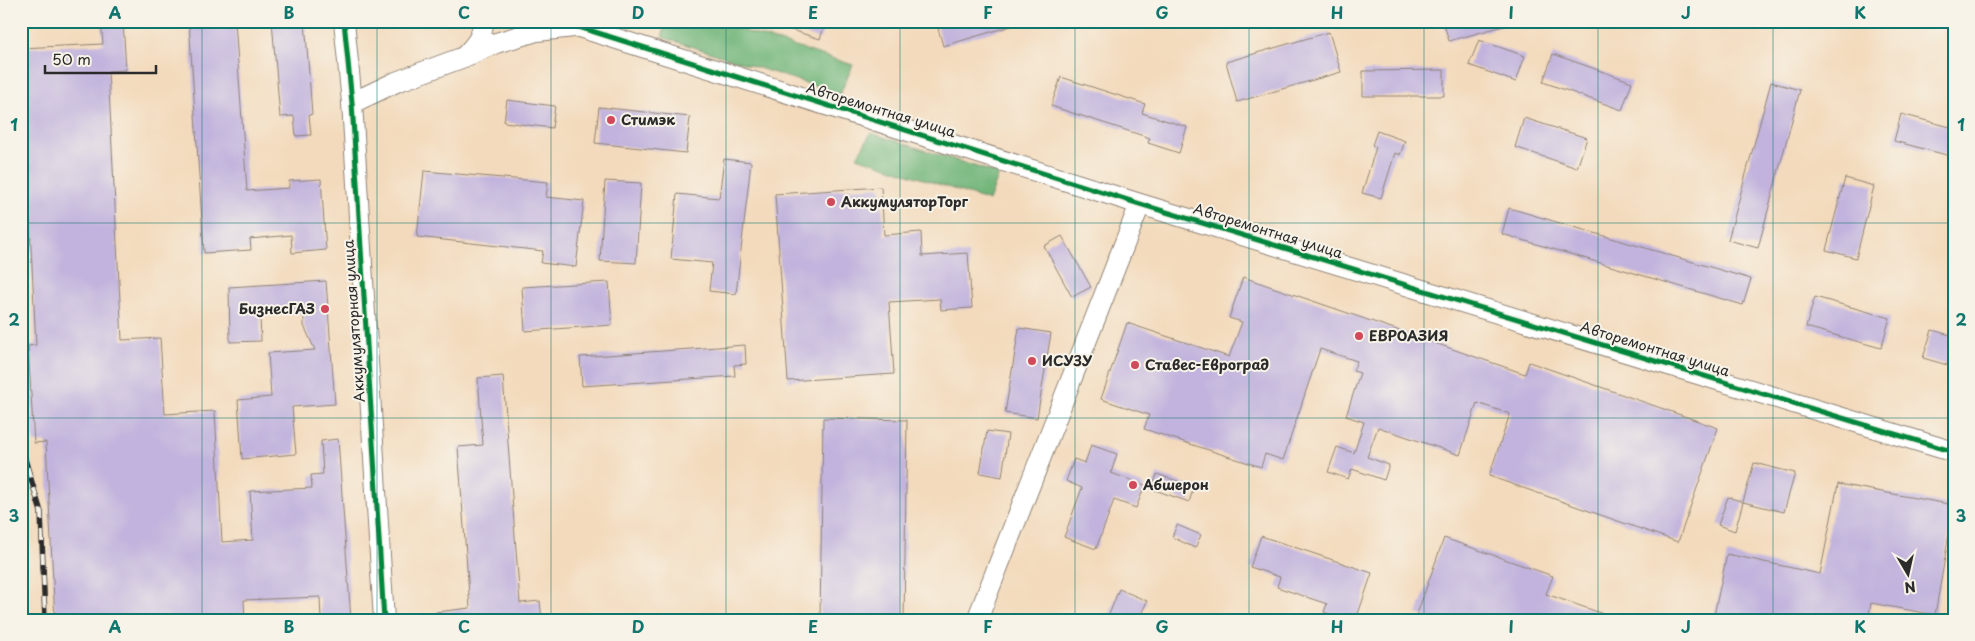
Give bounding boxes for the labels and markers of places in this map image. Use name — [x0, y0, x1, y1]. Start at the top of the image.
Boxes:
place label: Стимэк — [621, 109, 675, 130]
marker: Стимэк — [605, 114, 617, 126]
place label: АккумуляторТорг — [841, 191, 969, 212]
marker: АккумуляторТорг — [825, 196, 837, 208]
place label: БизнесГАЗ — [239, 298, 315, 319]
marker: БизнесГАЗ — [319, 303, 331, 315]
place label: ЕВРОАЗИЯ — [1369, 325, 1448, 346]
marker: ЕВРОАЗИЯ — [1353, 330, 1365, 342]
place label: ИСУЗУ — [1042, 350, 1093, 371]
place label: Ставес-Евроград — [1145, 354, 1270, 375]
marker: ИСУЗУ — [1026, 355, 1038, 367]
marker: Ставес-Евроград — [1129, 359, 1141, 371]
place label: Абшерон — [1142, 474, 1209, 495]
marker: Абшерон — [1127, 479, 1139, 491]

